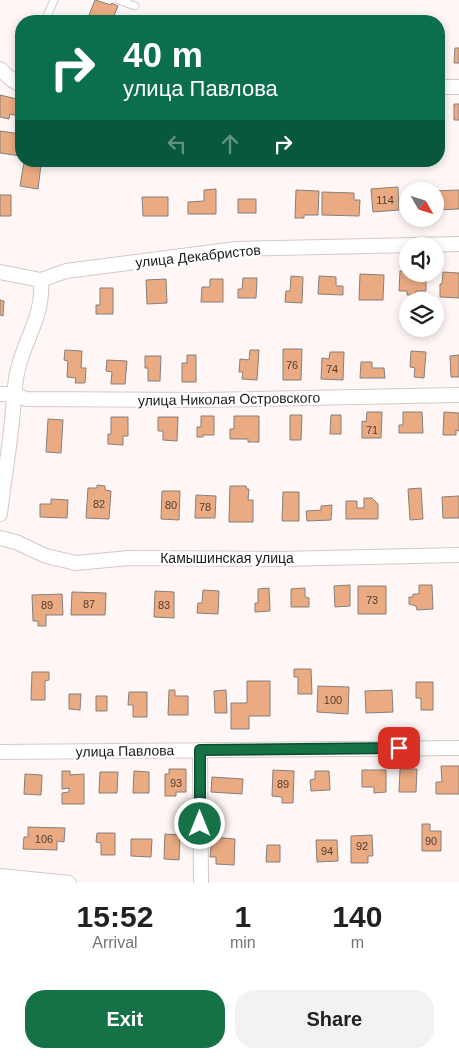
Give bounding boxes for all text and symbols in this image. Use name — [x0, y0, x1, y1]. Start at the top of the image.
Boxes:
icon: right — [40, 35, 105, 100]
text: 40 m — [123, 35, 203, 74]
text: улица Павлова — [123, 76, 278, 101]
icon: left — [163, 130, 191, 158]
icon: ahead — [216, 130, 244, 158]
icon: right — [269, 130, 297, 158]
north arrow — [399, 182, 444, 228]
map controls — [399, 182, 444, 337]
house number: 114 — [376, 194, 394, 206]
button: sound — [399, 237, 444, 282]
street label: улица Декабристов — [135, 241, 261, 271]
button: layers — [399, 292, 444, 337]
house number: 76 — [286, 359, 298, 371]
house number: 74 — [326, 363, 338, 375]
street label: улица Николая Островского — [138, 389, 320, 409]
house number: 71 — [366, 424, 378, 436]
house number: 82 — [93, 498, 105, 510]
house number: 80 — [165, 499, 177, 511]
house number: 78 — [199, 501, 211, 513]
street label: Камышинская улица — [160, 550, 294, 566]
house number: 73 — [366, 594, 378, 606]
house number: 87 — [83, 598, 95, 610]
house number: 89 — [41, 599, 53, 611]
house number: 83 — [158, 599, 170, 611]
house number: 100 — [324, 694, 342, 706]
pin — [378, 727, 420, 769]
icon: arrive — [385, 734, 413, 762]
street label: улица Павлова — [76, 742, 175, 760]
house number: 93 — [170, 777, 182, 789]
house number: 89 — [277, 778, 289, 790]
position arrow — [173, 797, 225, 849]
house number: 106 — [35, 833, 53, 845]
house number: 90 — [425, 835, 437, 847]
house number: 92 — [356, 840, 368, 852]
house number: 94 — [321, 845, 333, 857]
text: 15:52 — [77, 900, 153, 933]
text: 1 — [234, 900, 251, 933]
text: 140 — [332, 900, 382, 933]
text: Arrival — [92, 934, 138, 951]
text: min — [230, 934, 256, 951]
text: m — [351, 934, 364, 951]
button: Exit — [25, 990, 225, 1048]
button: Share — [235, 990, 434, 1048]

